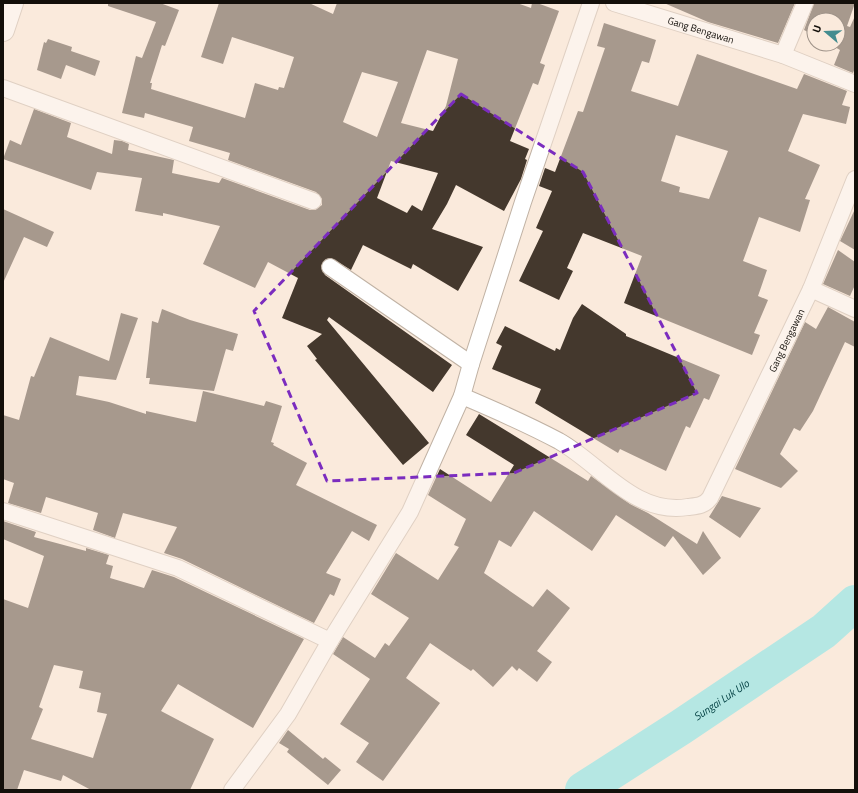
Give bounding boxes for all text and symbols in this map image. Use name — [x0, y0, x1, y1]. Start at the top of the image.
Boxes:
north arrow — [806, 12, 846, 52]
street label: Gang Bengawan — [666, 13, 736, 48]
text: U — [808, 23, 825, 35]
street label: Gang Bengawan — [765, 306, 808, 375]
water label: Sungai Luk Ulo — [690, 675, 753, 724]

